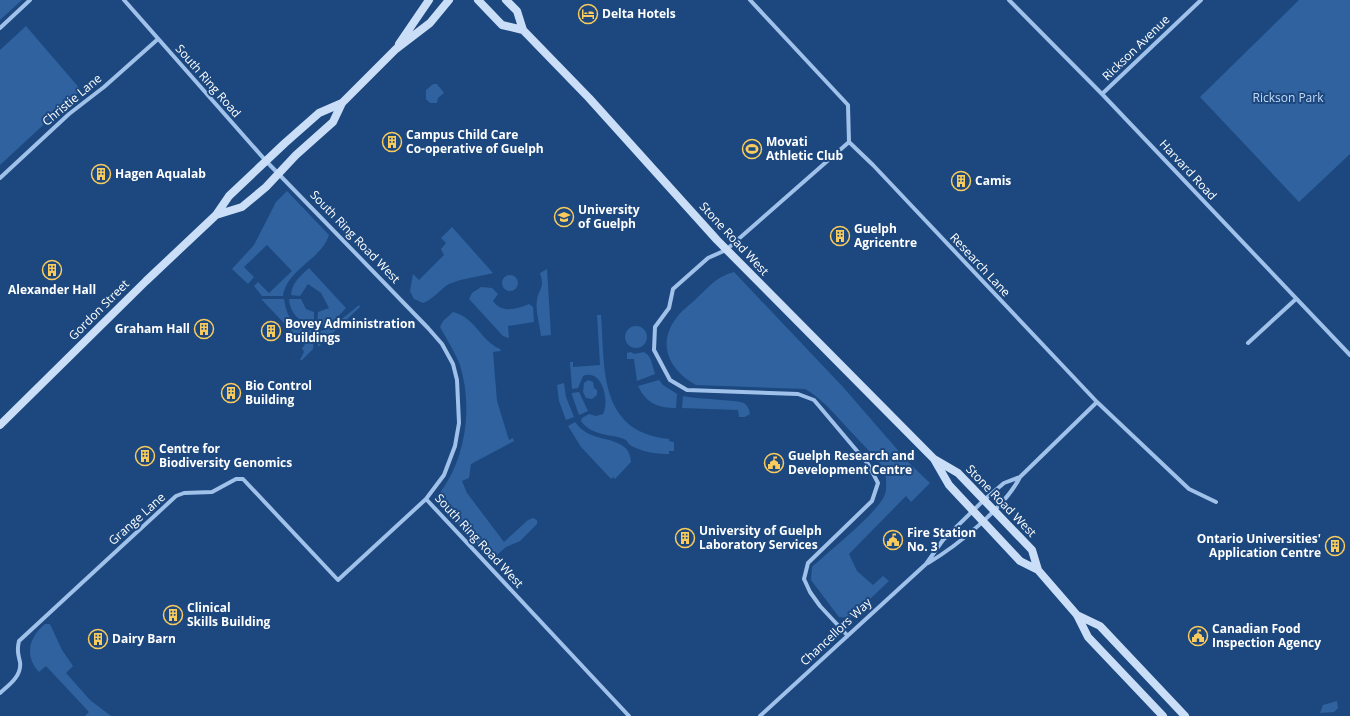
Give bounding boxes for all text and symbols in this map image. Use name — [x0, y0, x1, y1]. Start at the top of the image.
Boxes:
hotel icon: Delta Hotels — [577, 3, 599, 25]
place label: Delta Hotels — [602, 5, 676, 22]
street label: Rickson Avenue — [1098, 11, 1173, 84]
street label: South Ring Road — [172, 40, 245, 121]
street label: Christie Lane — [38, 70, 105, 130]
park label: Rickson Park — [1253, 89, 1324, 106]
place label: Campus Child Care Co-operative of Guelph — [406, 126, 544, 157]
building icon: Campus Child Care Co-operative of Guelph — [381, 131, 403, 153]
place label: Movati Athletic Club — [766, 133, 843, 164]
street label: Harvard Road — [1156, 136, 1221, 204]
sports icon: Movati Athletic Club — [741, 138, 763, 160]
building icon: Hagen Aqualab — [90, 163, 112, 185]
place label: Hagen Aqualab — [115, 165, 206, 182]
building icon: Camis — [950, 170, 972, 192]
place label: Camis — [975, 172, 1011, 189]
street label: South Ring Road West — [307, 187, 404, 287]
street label: Stone Road West — [696, 198, 773, 279]
place label: University of Guelph — [578, 201, 640, 232]
school or university icon: University of Guelph — [553, 206, 575, 228]
place label: Guelph Agricentre — [854, 220, 917, 251]
building icon: Guelph Agricentre — [829, 225, 851, 247]
street label: Research Lane — [946, 229, 1015, 300]
building icon: Alexander Hall — [41, 259, 63, 281]
street label: Gordon Street — [65, 276, 133, 344]
place label: Alexander Hall — [8, 281, 96, 298]
place label: Bovey Administration Buildings — [285, 315, 415, 346]
building icon: Graham Hall — [193, 318, 215, 340]
place label: Graham Hall — [115, 320, 190, 337]
building icon: Bovey Administration Buildings — [260, 320, 282, 342]
place label: Bio Control Building — [245, 377, 312, 408]
building icon: Bio Control Building — [220, 382, 242, 404]
place label: Centre for Biodiversity Genomics — [159, 440, 292, 471]
building icon: Centre for Biodiversity Genomics — [134, 445, 156, 467]
place label: Guelph Research and Development Centre — [788, 447, 915, 478]
public building icon: Guelph Research and Development Centre — [763, 452, 785, 474]
street label: Stone Road West — [962, 461, 1040, 541]
street label: Grange Lane — [105, 488, 169, 549]
street label: South Ring Road West — [431, 490, 527, 591]
place label: University of Guelph Laboratory Services — [699, 522, 822, 553]
place label: Fire Station No. 3 — [907, 524, 976, 555]
building icon: University of Guelph Laboratory Services — [674, 527, 696, 549]
public building icon: Fire Station No. 3 — [882, 529, 904, 551]
place label: Ontario Universities' Application Centre — [1197, 530, 1321, 561]
building icon: Ontario Universities' Application Centre — [1324, 535, 1346, 557]
street label: Chancellors Way — [796, 593, 876, 669]
place label: Clinical Skills Building — [187, 599, 271, 630]
building icon: Clinical Skills Building — [162, 604, 184, 626]
place label: Canadian Food Inspection Agency — [1212, 620, 1321, 651]
public building icon: Canadian Food Inspection Agency — [1187, 625, 1209, 647]
building icon: Dairy Barn — [87, 628, 109, 650]
place label: Dairy Barn — [112, 630, 176, 647]

